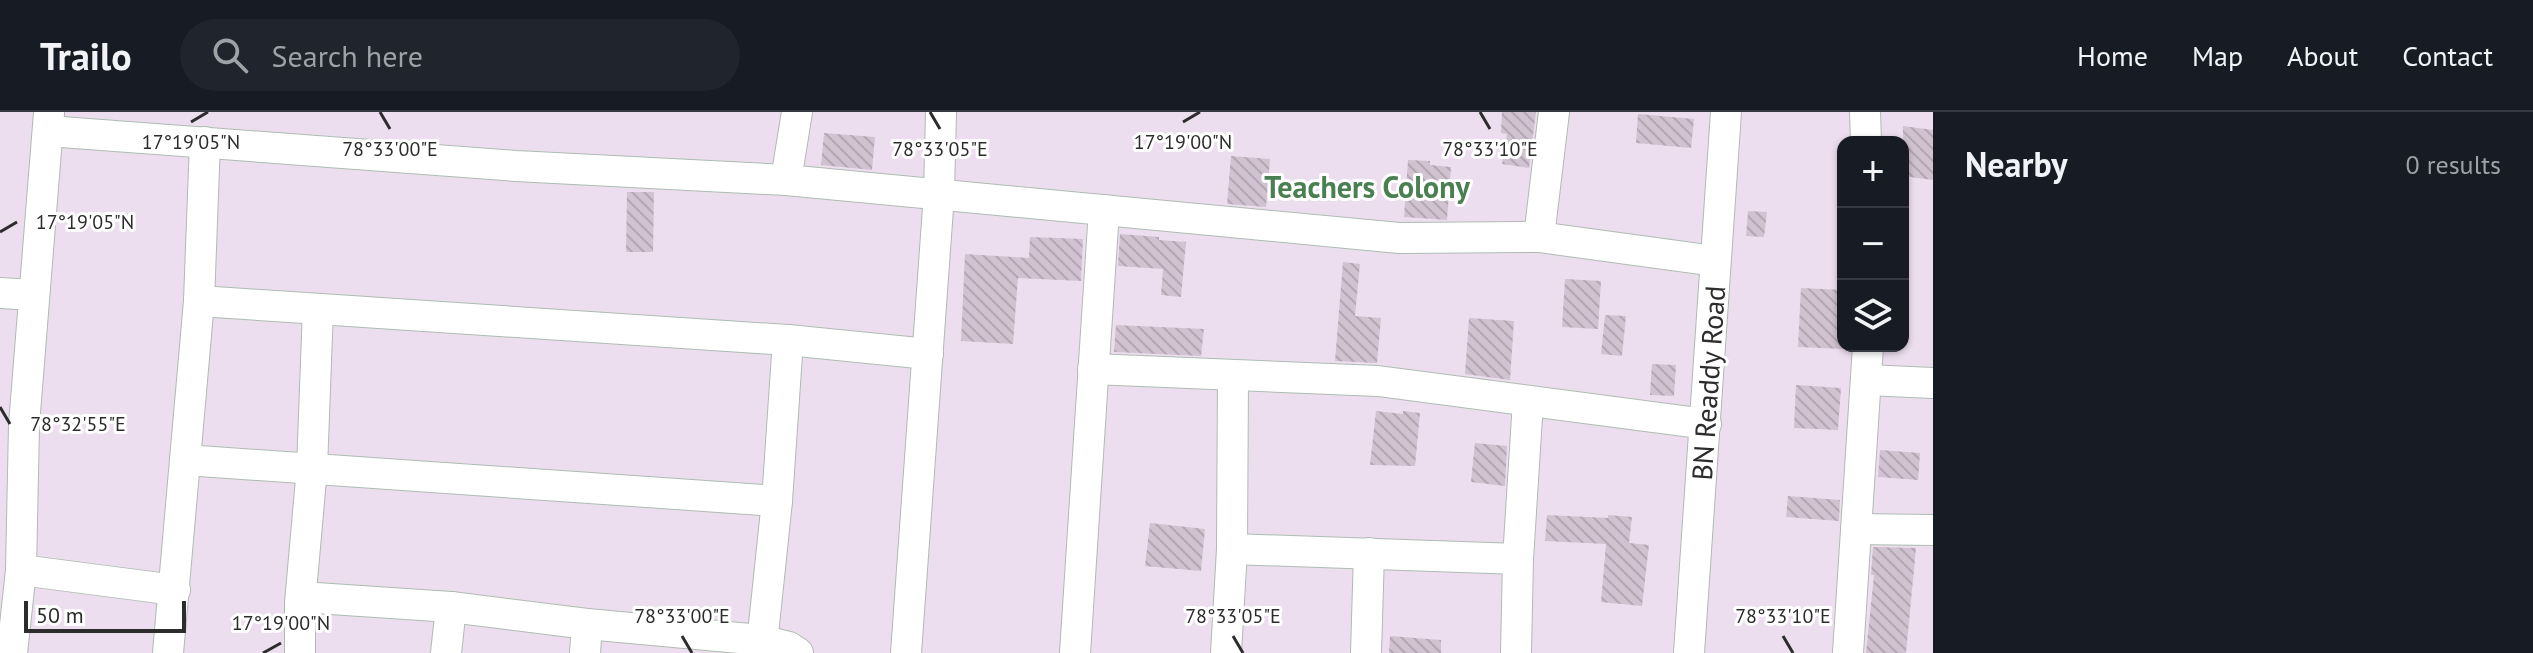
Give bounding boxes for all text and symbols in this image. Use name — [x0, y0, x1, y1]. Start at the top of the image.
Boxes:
search box — [180, 19, 740, 91]
text: Trailo — [40, 31, 132, 80]
icon: search — [208, 33, 252, 77]
text: Search here — [272, 36, 423, 75]
text: Home — [2077, 37, 2148, 74]
text: Map — [2192, 37, 2243, 74]
text: About — [2287, 37, 2358, 74]
text: Contact — [2402, 37, 2493, 74]
text: 17°19'05"N — [142, 129, 240, 155]
text: 17°19'00"N — [1134, 129, 1232, 155]
text: 78°33'00"E — [342, 136, 438, 162]
text: 78°33'05"E — [892, 136, 988, 162]
text: 78°33'10"E — [1442, 136, 1538, 162]
map controls — [1837, 136, 1909, 352]
button: + — [1837, 136, 1909, 208]
text: Nearby — [1965, 142, 2067, 186]
text: 0 results — [2406, 148, 2501, 181]
district label: Teachers Colony — [1264, 167, 1471, 206]
button: − — [1837, 208, 1909, 280]
text: 17°19'05"N — [36, 209, 134, 235]
button: layers — [1837, 280, 1909, 352]
street label: BN Readdy Road — [1683, 284, 1733, 482]
text: 78°32'55"E — [30, 411, 126, 437]
scale bar — [24, 597, 186, 633]
text: 50 m — [36, 601, 84, 629]
text: 78°33'00"E — [634, 603, 730, 629]
text: 78°33'05"E — [1185, 603, 1281, 629]
text: 78°33'10"E — [1735, 603, 1831, 629]
text: 17°19'00"N — [232, 610, 330, 636]

